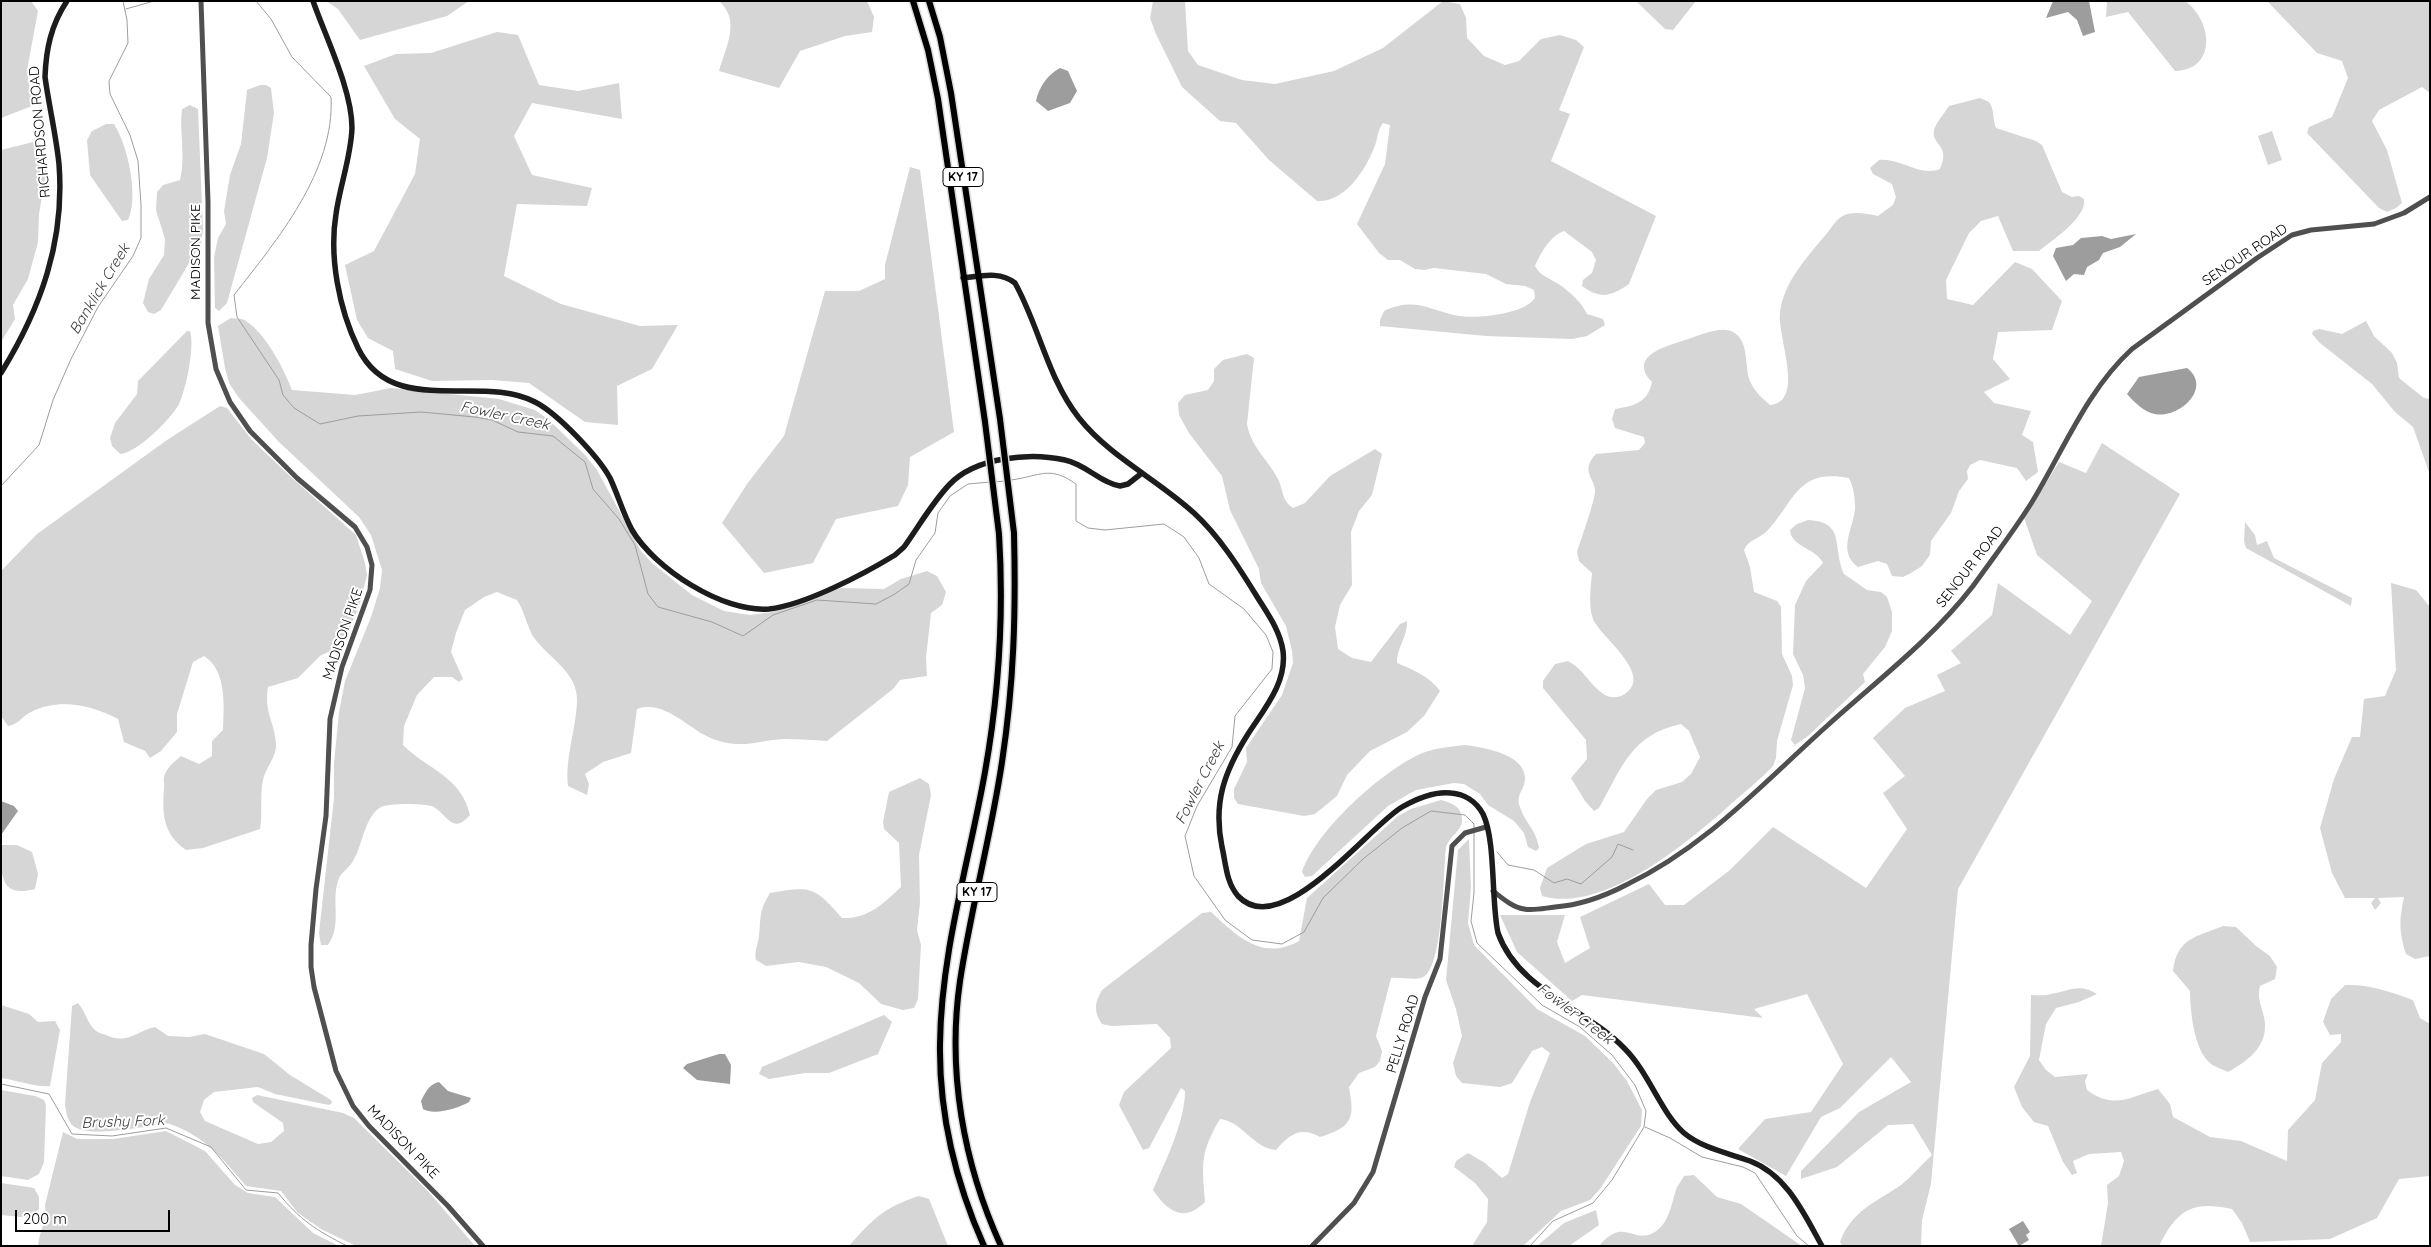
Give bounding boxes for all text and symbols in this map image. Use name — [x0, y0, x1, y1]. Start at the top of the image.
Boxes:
street label: RICHARDSON ROAD — [26, 65, 54, 199]
road number: KY 17 — [943, 168, 983, 186]
street label: MADISON PIKE — [188, 204, 204, 300]
street label: SENOUR ROAD — [2199, 220, 2291, 290]
water label: Banklick Creek — [66, 241, 134, 337]
water label: Fowler Creek — [459, 398, 551, 434]
street label: SENOUR ROAD — [1933, 523, 2007, 611]
street label: MADISON PIKE — [319, 586, 367, 682]
water label: Fowler Creek — [1171, 739, 1229, 827]
road number: KY 17 — [957, 882, 997, 902]
water label: Fowler Creek — [1533, 980, 1617, 1048]
street label: PELLY ROAD — [1383, 993, 1423, 1075]
street label: MADISON PIKE — [364, 1102, 442, 1182]
water label: Brushy Fork — [81, 1112, 165, 1132]
scale bar — [18, 1200, 172, 1232]
text: 200 m — [23, 1209, 67, 1228]

